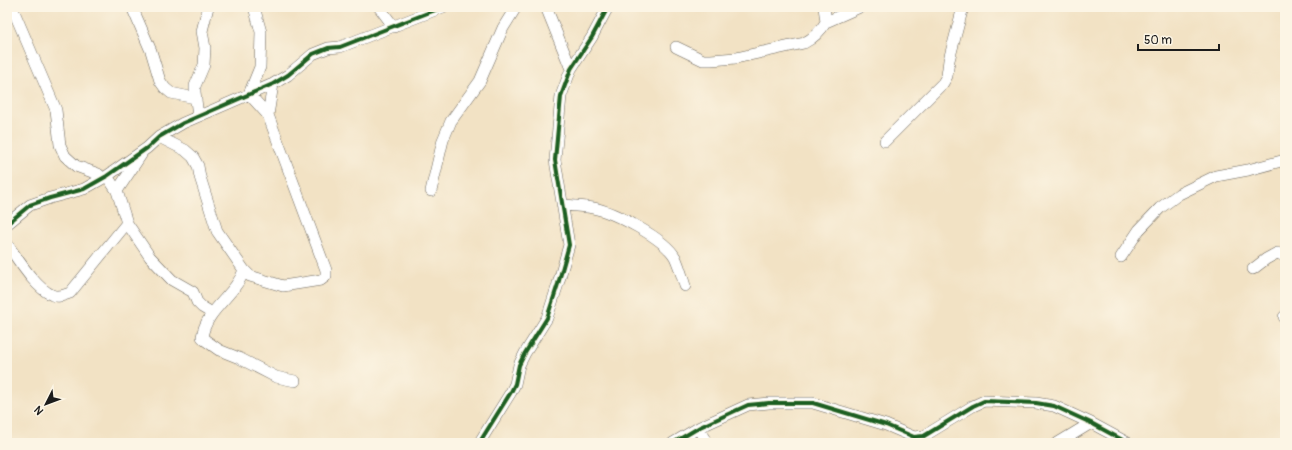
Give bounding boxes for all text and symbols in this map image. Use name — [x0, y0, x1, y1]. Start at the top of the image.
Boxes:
scale bar — [1138, 26, 1219, 52]
text: 50 m — [1144, 33, 1172, 48]
north arrow — [26, 384, 66, 424]
text: N — [31, 403, 46, 417]

